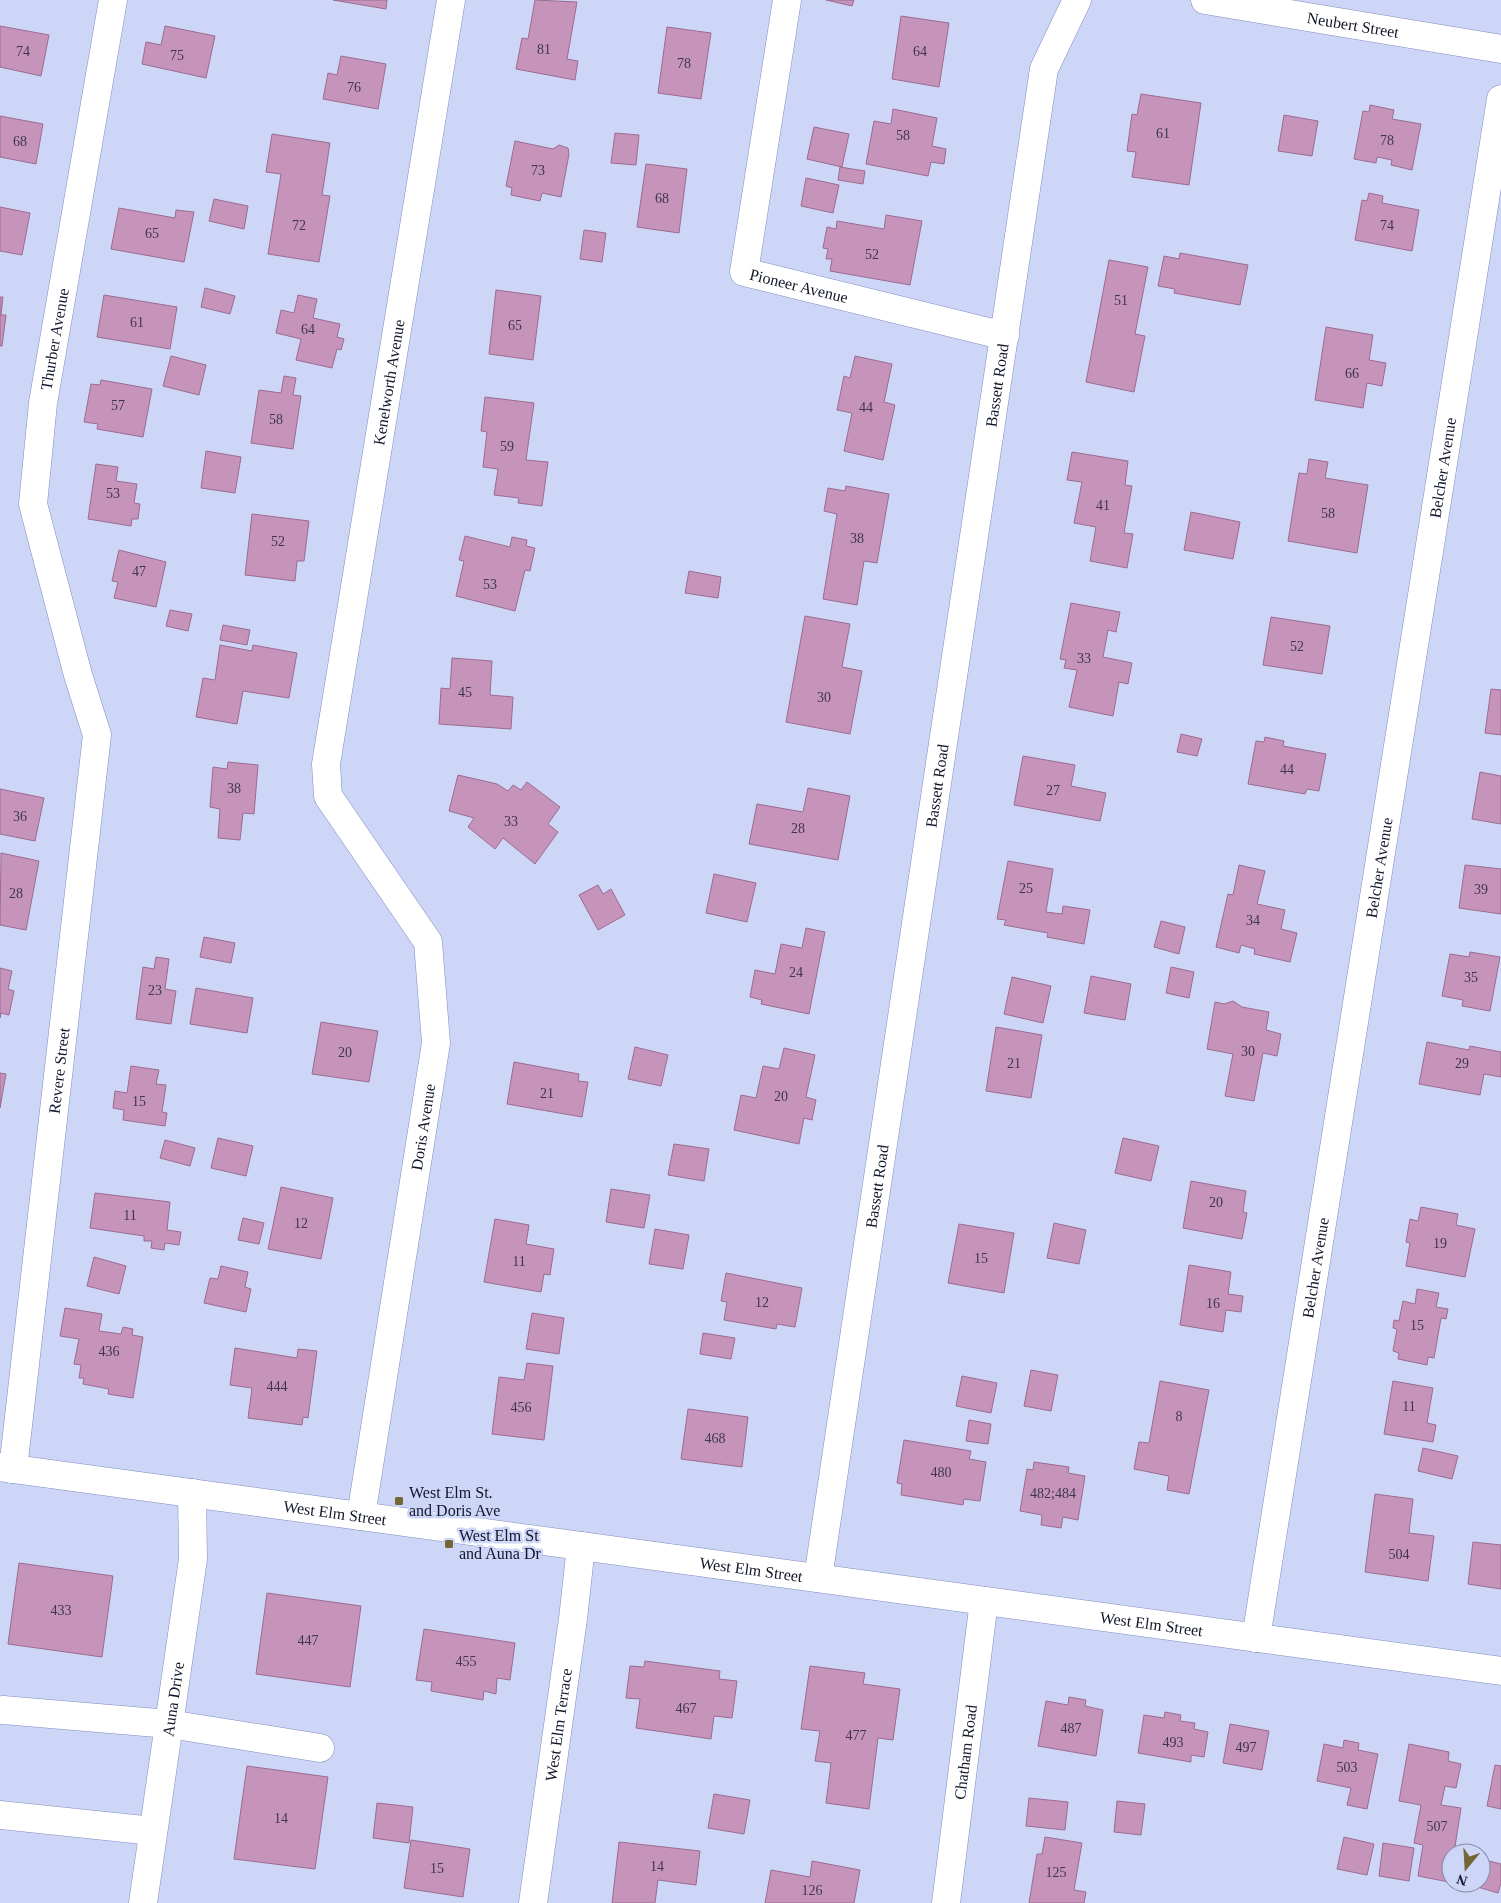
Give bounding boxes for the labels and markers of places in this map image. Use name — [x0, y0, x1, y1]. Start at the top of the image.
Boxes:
place label: West Elm St. and Doris Ave — [409, 1484, 500, 1519]
marker: West Elm St. and Doris Ave — [393, 1495, 405, 1507]
place label: West Elm St and Auna Dr — [459, 1527, 541, 1562]
marker: West Elm St and Auna Dr — [443, 1538, 455, 1550]

